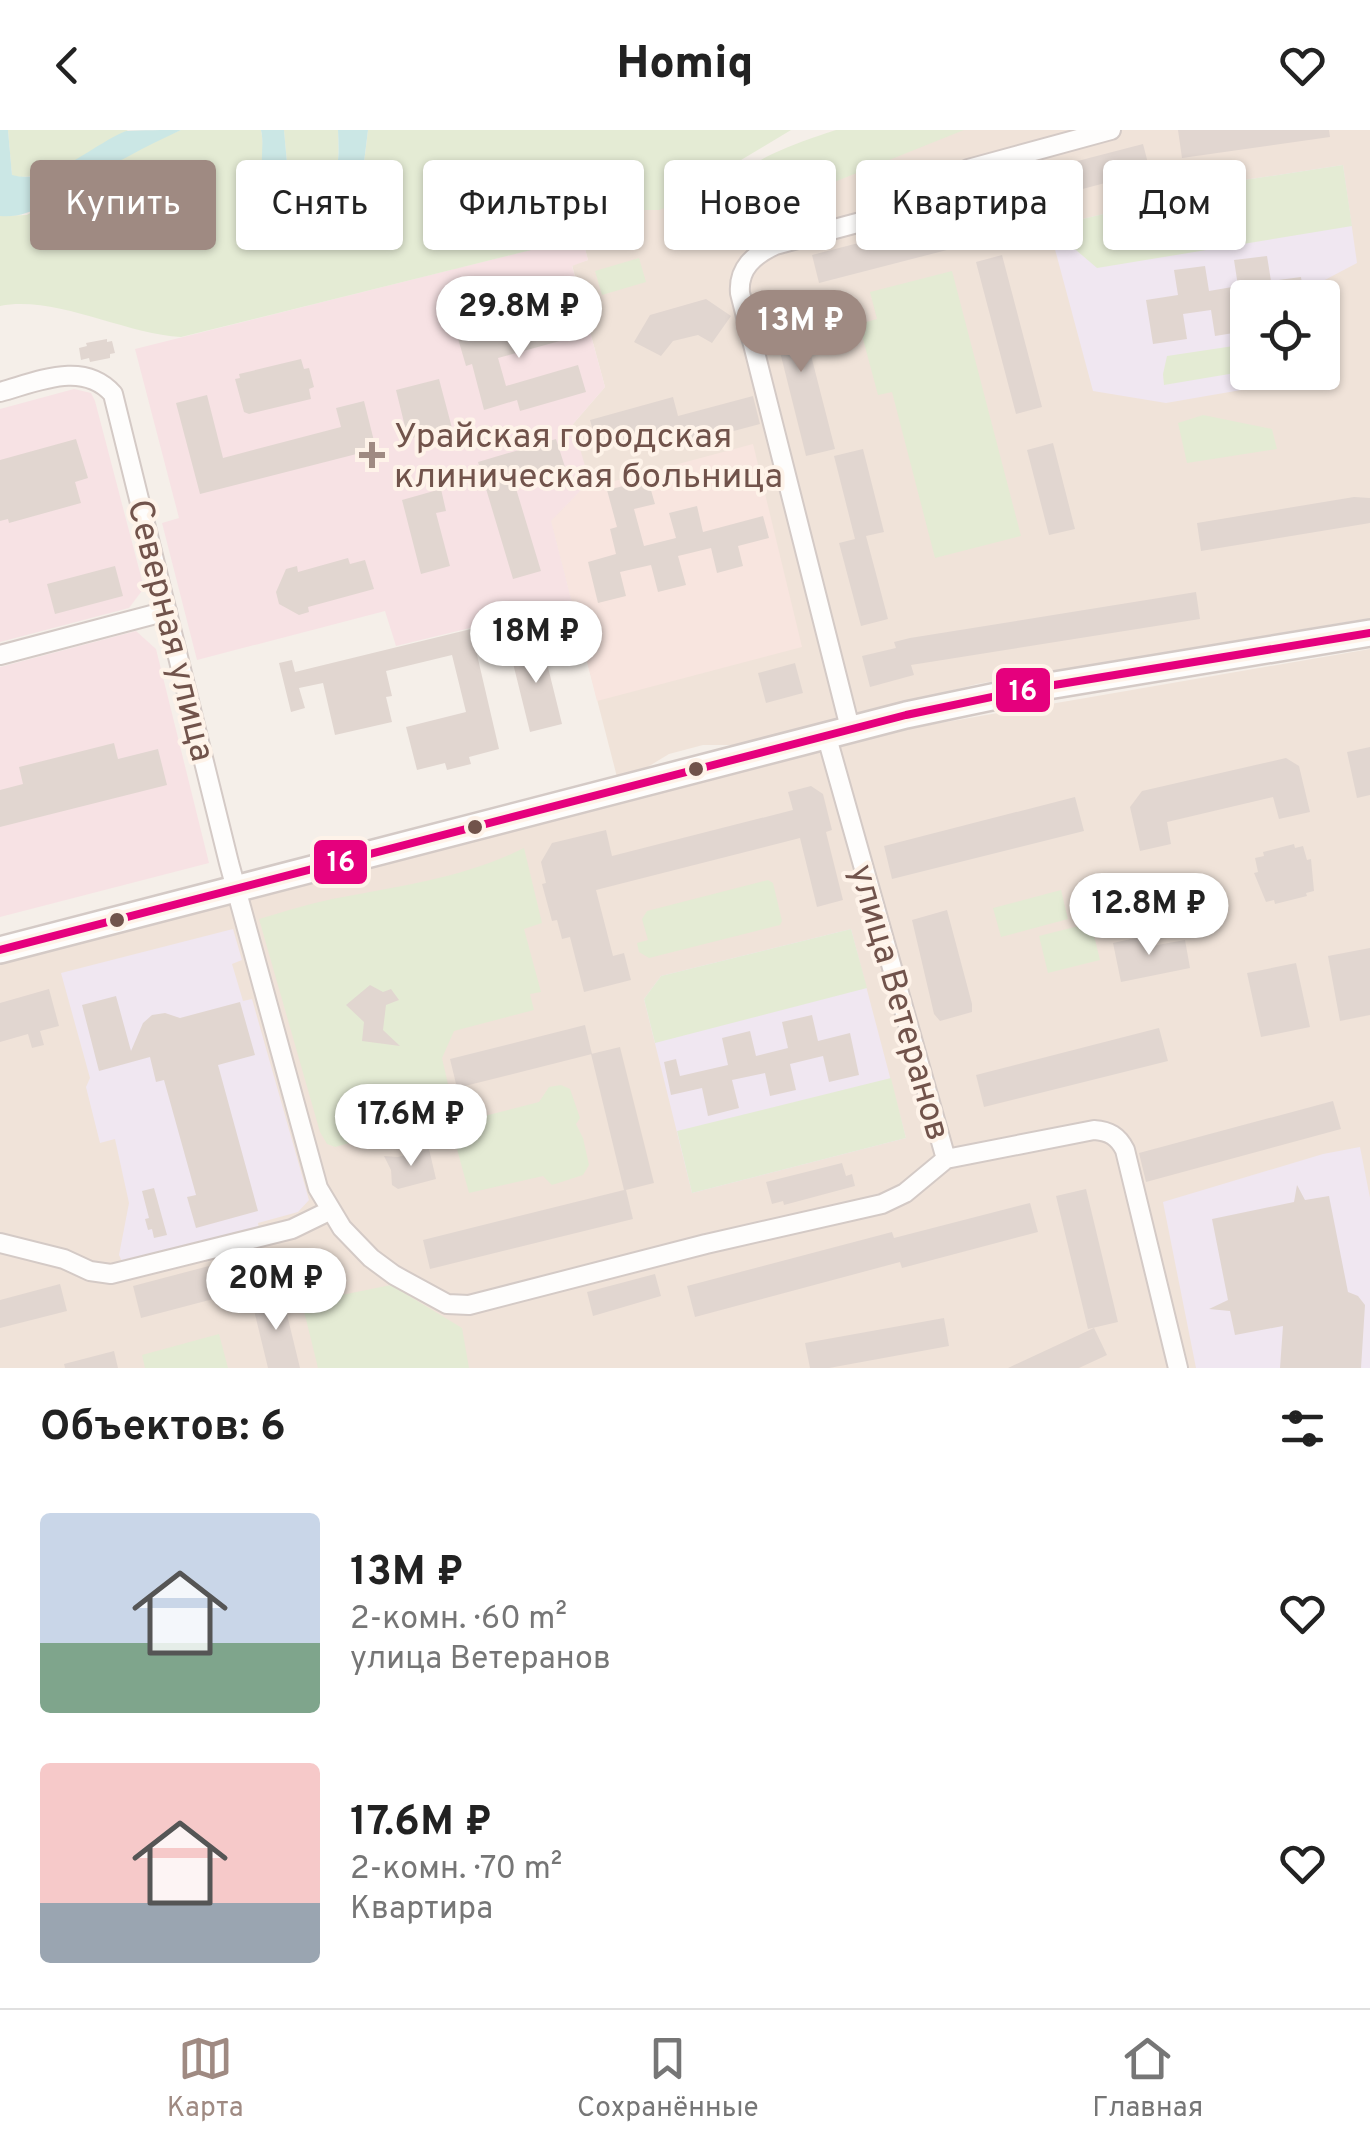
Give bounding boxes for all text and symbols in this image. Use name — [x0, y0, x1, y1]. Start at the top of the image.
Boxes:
text: Homiq — [616, 37, 754, 94]
icon: back — [40, 38, 95, 93]
icon: heart — [1275, 38, 1330, 93]
chip: Купить — [30, 160, 216, 250]
chip: Снять — [236, 160, 403, 250]
chip: Фильтры — [423, 160, 644, 250]
chip: Новое — [664, 160, 836, 250]
chip: Квартира — [856, 160, 1083, 250]
chip: Дом — [1103, 160, 1246, 250]
pin: 29.8M ₽ — [427, 276, 611, 361]
map controls — [1230, 280, 1340, 390]
button: locate — [1230, 280, 1340, 390]
text: 29.8M ₽ — [458, 288, 580, 328]
pin: 13M ₽ — [731, 290, 871, 375]
text: 13M ₽ — [758, 302, 844, 342]
place label: Урайская городская клиническая больница — [394, 416, 783, 500]
marker: Урайская городская клиническая больница — [359, 442, 385, 468]
street label: Северная улица — [115, 495, 223, 766]
pin: 18M ₽ — [466, 601, 606, 686]
text: 18M ₽ — [492, 613, 580, 653]
line badge: 16 — [994, 666, 1052, 714]
text: 16 — [1009, 675, 1037, 711]
unlabelled marker — [686, 759, 706, 779]
unlabelled marker — [465, 817, 485, 837]
line badge: 16 — [312, 838, 369, 886]
text: 16 — [327, 846, 355, 882]
street label: улица Ветеранов — [838, 860, 959, 1146]
pin: 12.8M ₽ — [1057, 873, 1241, 958]
text: 12.8M ₽ — [1091, 885, 1207, 925]
unlabelled marker — [107, 910, 127, 930]
pin: 17.6M ₽ — [319, 1084, 503, 1169]
text: 17.6M ₽ — [357, 1096, 465, 1136]
pin: 20M ₽ — [206, 1248, 346, 1333]
text: 20M ₽ — [228, 1260, 324, 1300]
icon: filters — [1275, 1401, 1330, 1456]
text: Объектов: 6 — [40, 1402, 286, 1455]
text: 13M ₽ — [350, 1547, 464, 1600]
icon: home — [120, 1553, 240, 1673]
icon: heart — [1275, 1586, 1330, 1641]
text: 2-комн. · 60 m² — [350, 1600, 567, 1640]
text: улица Ветеранов — [350, 1640, 611, 1680]
text: 17.6M ₽ — [350, 1797, 492, 1850]
icon: home — [120, 1803, 240, 1923]
icon: heart — [1275, 1836, 1330, 1891]
text: 2-комн. · 70 m² — [350, 1850, 562, 1890]
text: Квартира — [350, 1890, 493, 1930]
tab: Карта — [167, 2031, 243, 2127]
tab: Сохранённые — [577, 2031, 759, 2127]
tab: Главная — [1092, 2031, 1203, 2127]

